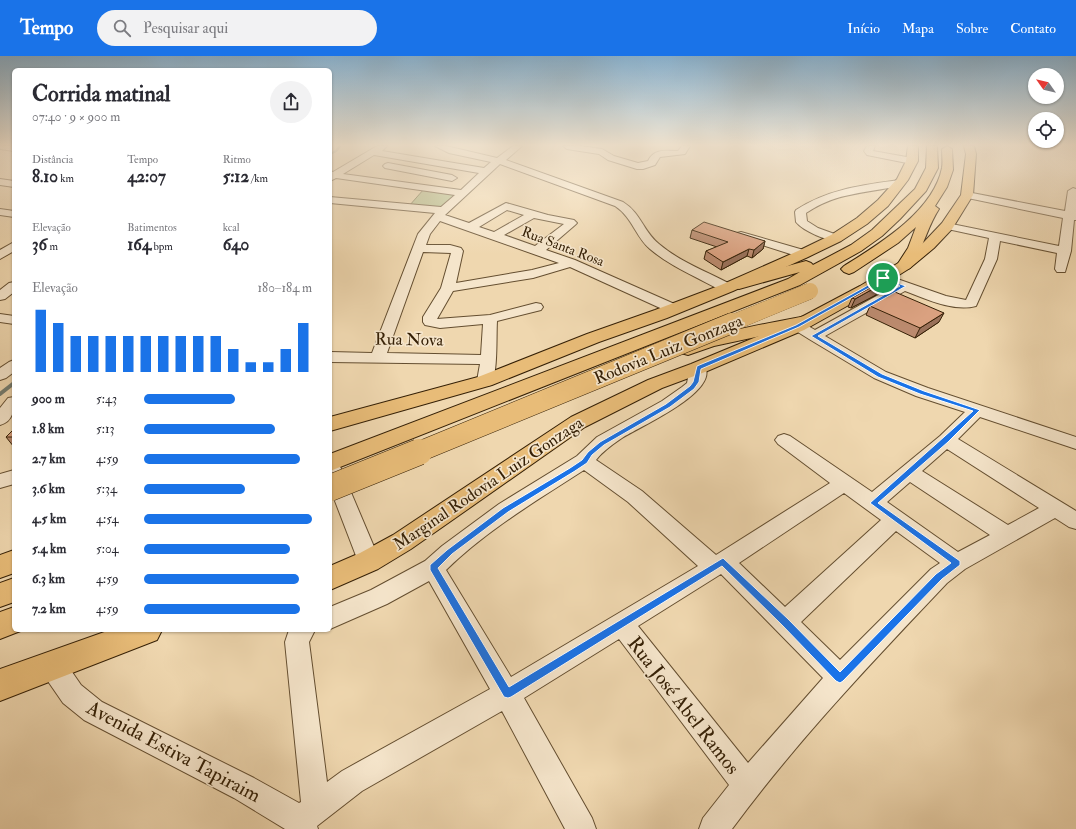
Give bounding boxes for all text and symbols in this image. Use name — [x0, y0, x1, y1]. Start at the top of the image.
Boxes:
search box — [97, 10, 377, 46]
text: Tempo — [20, 16, 73, 40]
icon: search — [111, 17, 133, 39]
text: Pesquisar aqui — [143, 19, 228, 38]
text: Início — [847, 20, 880, 37]
text: Mapa — [902, 20, 934, 37]
text: Sobre — [956, 20, 988, 37]
text: Contato — [1010, 20, 1056, 37]
north arrow — [1028, 68, 1064, 104]
map controls — [1028, 68, 1064, 148]
text: Corrida matinal — [32, 80, 170, 108]
button: share — [270, 81, 312, 123]
text: 07:40 · 9 × 900 m — [32, 109, 120, 125]
button: locate — [1028, 112, 1064, 148]
text: Distância — [32, 153, 73, 166]
text: Tempo — [127, 153, 158, 166]
text: Ritmo — [223, 153, 251, 166]
text: 8.10 — [32, 166, 58, 187]
text: 42:07 — [127, 166, 166, 187]
text: 5:12 — [223, 166, 249, 187]
text: km — [58, 172, 74, 185]
text: /km — [249, 172, 268, 185]
text: Elevação — [32, 221, 71, 234]
text: Batimentos — [127, 221, 177, 234]
text: kcal — [223, 221, 240, 234]
street label: Rua Santa Rosa — [519, 223, 607, 270]
text: 36 — [32, 234, 47, 255]
text: 164 — [127, 234, 151, 255]
text: 640 — [223, 234, 249, 255]
text: m — [47, 240, 58, 253]
text: bpm — [151, 240, 173, 253]
pin — [866, 261, 900, 295]
icon: arrive — [872, 267, 894, 289]
text: Elevação — [32, 280, 78, 296]
text: 180–184 m — [257, 280, 312, 296]
street label: Rodovia Luiz Gonzaga — [591, 310, 746, 389]
street label: Rua Nova — [375, 328, 444, 351]
text: 900 m — [32, 391, 65, 407]
text: 5:43 — [96, 391, 117, 407]
street label: Marginal Rodovia Luiz Gonzaga — [389, 411, 588, 555]
text: 1.8 km — [32, 421, 64, 437]
text: 5:13 — [96, 421, 115, 437]
text: 2.7 km — [32, 451, 66, 467]
text: 4:59 — [96, 451, 119, 467]
text: 3.6 km — [32, 481, 65, 497]
text: 5:34 — [96, 481, 117, 497]
text: 4.5 km — [32, 511, 66, 527]
text: 4:54 — [96, 511, 119, 527]
text: 5.4 km — [32, 541, 66, 557]
text: 5:04 — [96, 541, 119, 557]
text: 6.3 km — [32, 571, 65, 587]
text: 4:59 — [96, 571, 119, 587]
text: 7.2 km — [32, 601, 66, 617]
text: 4:59 — [96, 601, 119, 617]
street label: Rua José Abel Ramos — [622, 631, 745, 779]
street label: Avenida Estiva Tapiraim — [81, 695, 265, 809]

